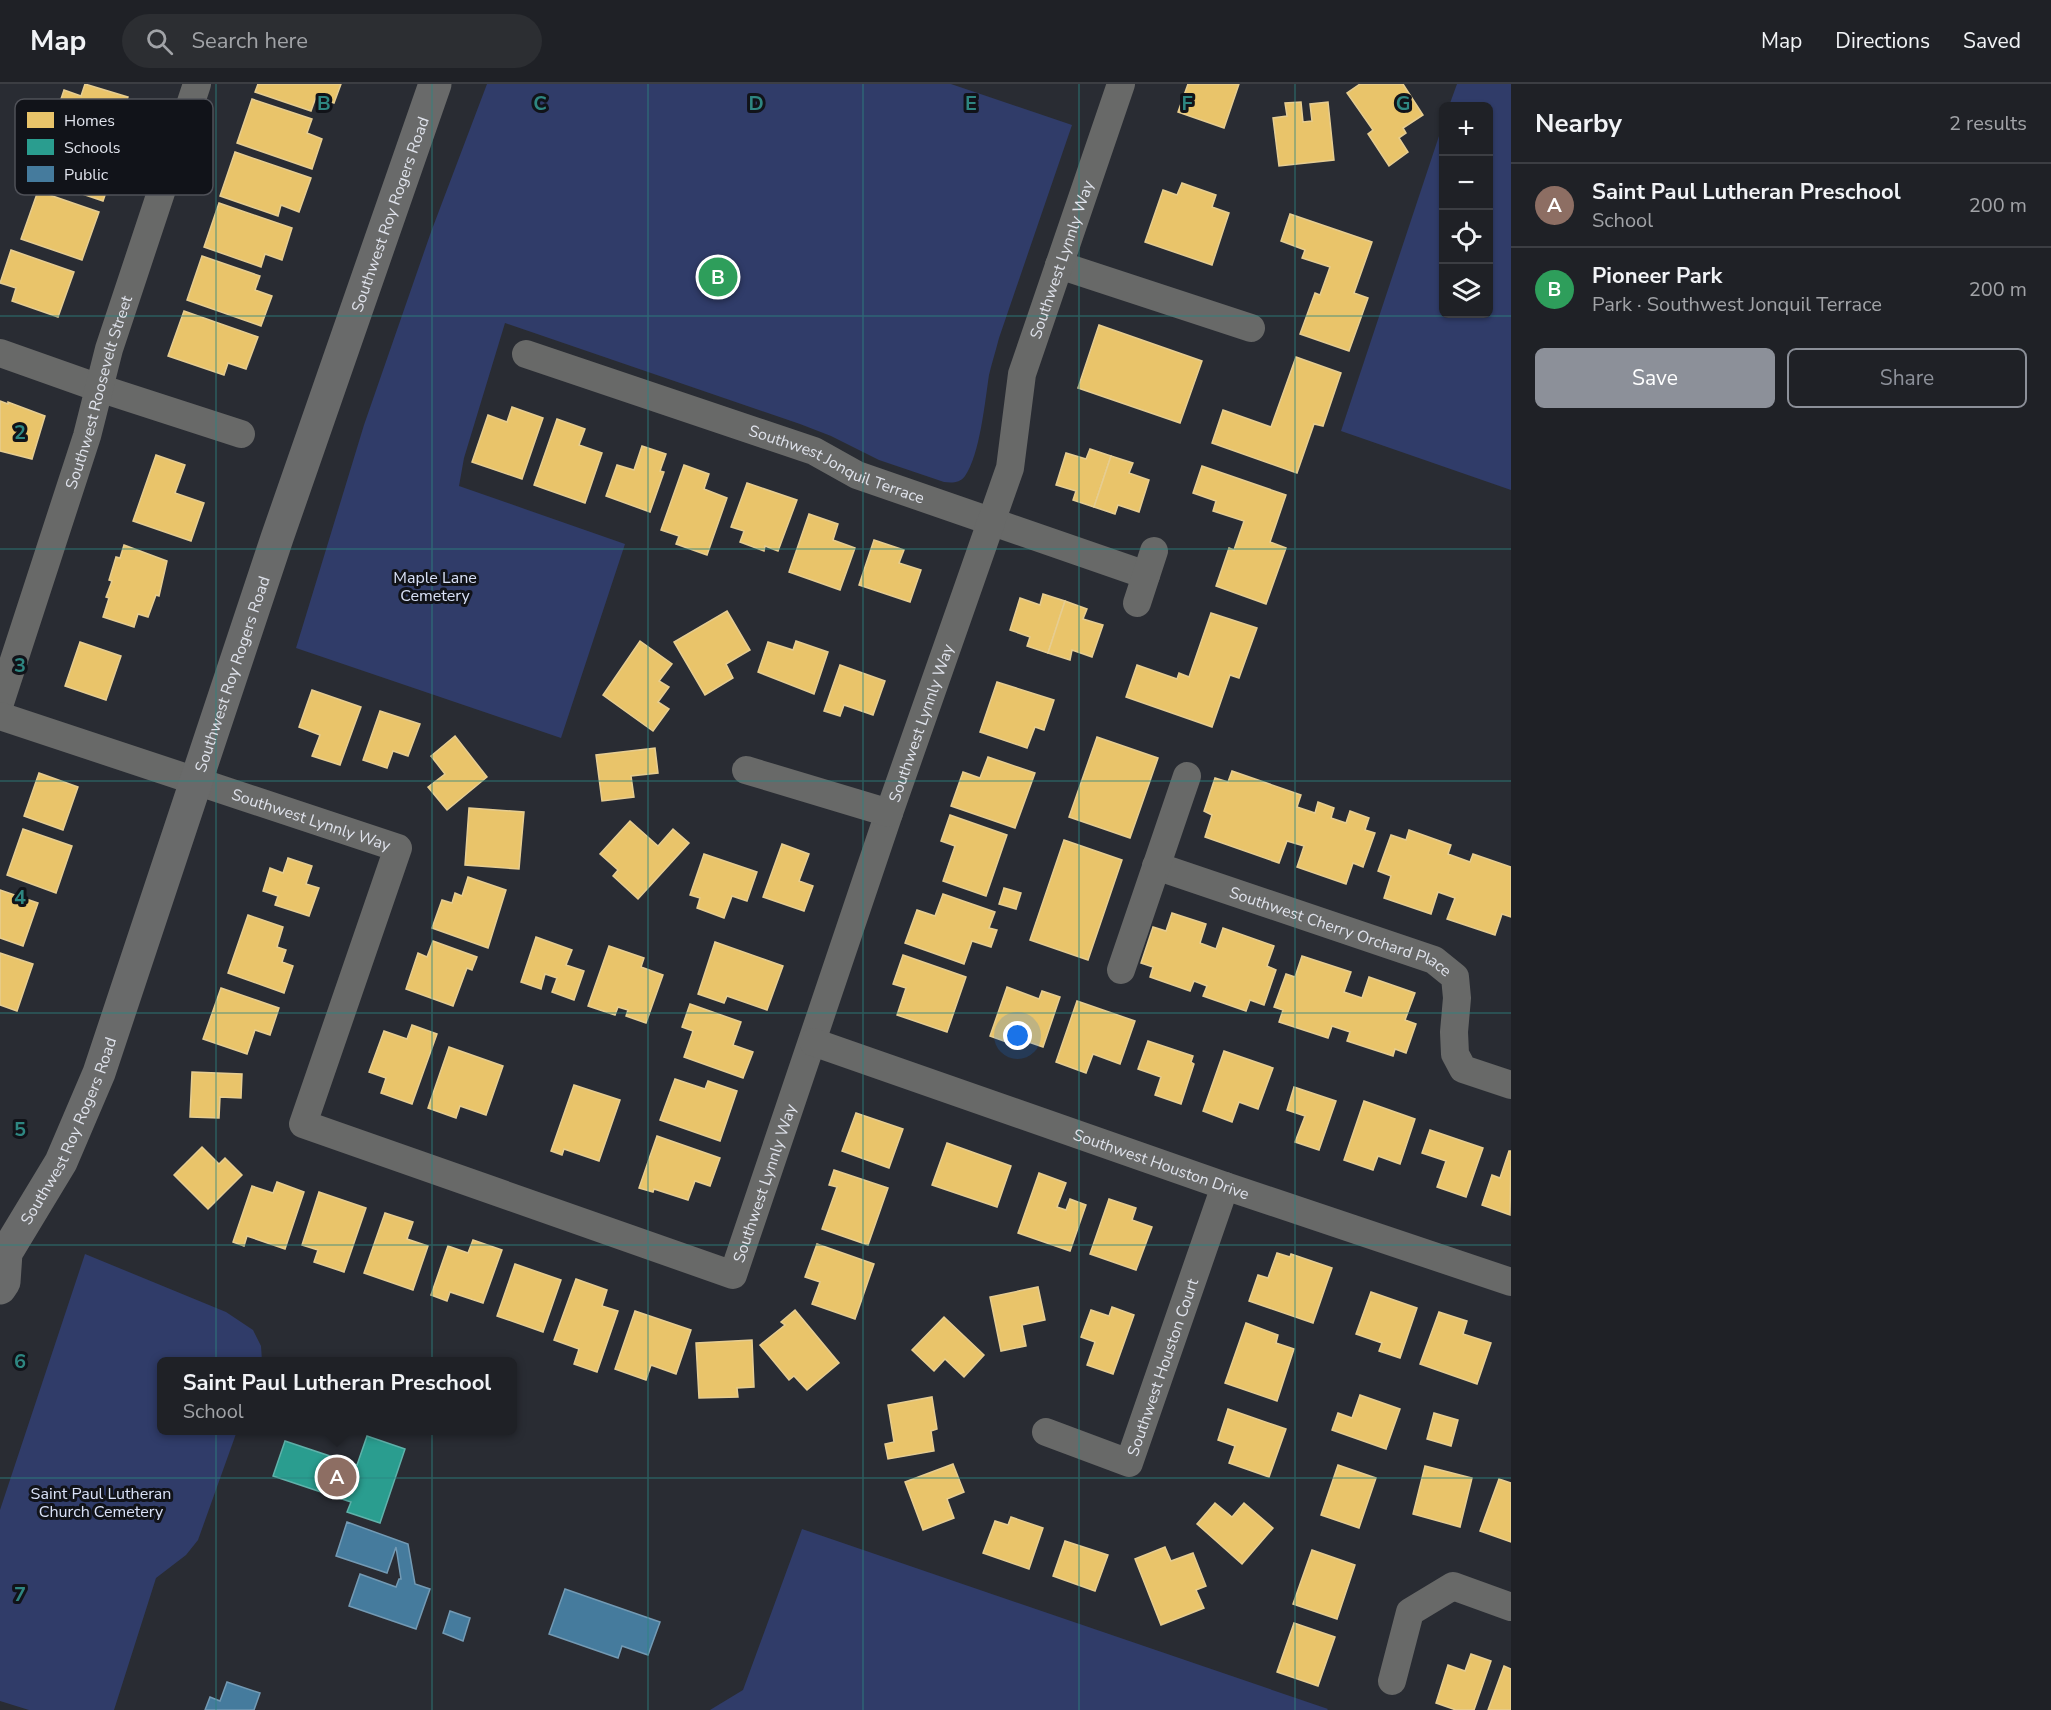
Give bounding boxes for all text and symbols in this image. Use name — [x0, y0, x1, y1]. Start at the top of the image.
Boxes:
search box — [122, 14, 542, 68]
text: Map — [30, 22, 86, 60]
icon: search — [143, 25, 176, 58]
text: Search here — [191, 26, 308, 56]
text: Map — [1761, 27, 1802, 55]
text: Directions — [1835, 27, 1930, 55]
text: Saved — [1963, 27, 2021, 55]
text: B — [317, 90, 331, 117]
text: C — [533, 90, 547, 117]
text: D — [748, 90, 764, 117]
text: E — [965, 90, 977, 117]
text: F — [1181, 90, 1193, 117]
text: G — [1396, 90, 1410, 117]
legend — [15, 99, 213, 195]
map controls — [1439, 102, 1493, 318]
button: + — [1439, 102, 1493, 156]
text: Nearby — [1535, 106, 1622, 141]
text: Homes — [64, 110, 115, 132]
text: 2 results — [1949, 110, 2027, 137]
street label: Southwest Roy Rogers Road — [346, 114, 435, 315]
text: Schools — [64, 137, 120, 159]
button: − — [1439, 156, 1493, 210]
text: Public — [64, 164, 109, 186]
street label: Southwest Lynnly Way — [1025, 177, 1100, 342]
text: Saint Paul Lutheran Preschool — [1592, 177, 1901, 207]
text: A — [1547, 192, 1562, 219]
text: 200 m — [1969, 192, 2027, 219]
text: School — [1592, 207, 1653, 234]
button: locate — [1439, 210, 1493, 264]
pin: B — [698, 254, 738, 300]
text: Pioneer Park — [1592, 261, 1722, 291]
button: layers — [1439, 264, 1493, 318]
text: B — [1548, 276, 1561, 303]
text: 200 m — [1969, 276, 2027, 303]
text: Park · Southwest Jonquil Terrace — [1592, 291, 1882, 318]
street label: Southwest Roosevelt Street — [60, 293, 138, 492]
button: Save — [1535, 348, 1775, 408]
button: Share — [1787, 348, 2027, 408]
text: 2 — [14, 419, 26, 446]
street label: Southwest Jonquil Terrace — [746, 420, 927, 510]
park label: Maple Lane Cemetery — [393, 567, 477, 607]
street label: Southwest Roy Rogers Road — [190, 573, 276, 775]
street label: Southwest Lynnly Way — [884, 640, 960, 805]
text: 3 — [14, 652, 26, 679]
street label: Southwest Lynnly Way — [229, 784, 394, 857]
street label: Southwest Cherry Orchard Place — [1226, 882, 1456, 982]
text: 4 — [14, 884, 26, 911]
your location — [1003, 1021, 1032, 1050]
street label: Southwest Roy Rogers Road — [16, 1034, 122, 1229]
street label: Southwest Lynnly Way — [728, 1100, 802, 1266]
text: 5 — [14, 1116, 26, 1143]
street label: Southwest Houston Drive — [1070, 1124, 1252, 1205]
street label: Southwest Houston Court — [1122, 1275, 1204, 1459]
text: 6 — [14, 1348, 26, 1375]
popup — [157, 1357, 517, 1435]
text: Saint Paul Lutheran Preschool — [183, 1368, 491, 1398]
text: School — [183, 1398, 244, 1425]
pin: A — [318, 1454, 356, 1500]
park label: Saint Paul Lutheran Church Cemetery — [31, 1483, 171, 1523]
text: 7 — [14, 1581, 26, 1608]

